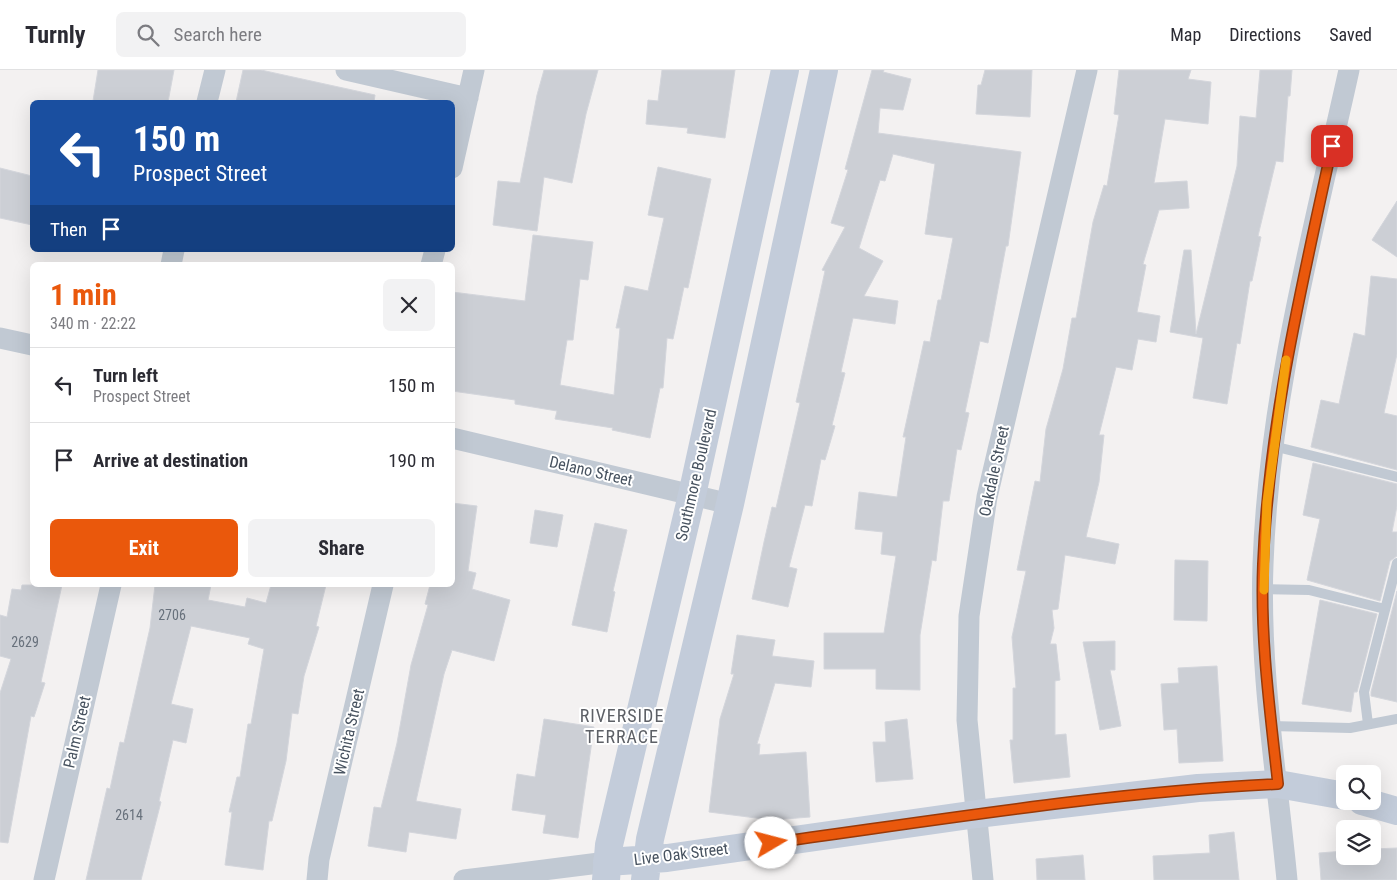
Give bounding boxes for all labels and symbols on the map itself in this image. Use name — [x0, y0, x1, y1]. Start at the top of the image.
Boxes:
pin — [1311, 125, 1353, 167]
street label: Southmore Boulevard — [672, 407, 720, 543]
street label: Oakdale Street — [975, 424, 1013, 518]
street label: Delano Street — [547, 452, 635, 490]
house number: 2706 — [158, 607, 186, 623]
house number: 2629 — [11, 634, 39, 650]
street label: Wichita Street — [330, 687, 368, 777]
street label: Palm Street — [59, 694, 95, 770]
district label: RIVERSIDE TERRACE — [580, 705, 664, 747]
house number: 2614 — [115, 807, 143, 823]
position arrow — [744, 816, 796, 868]
street label: Live Oak Street — [633, 839, 729, 869]

